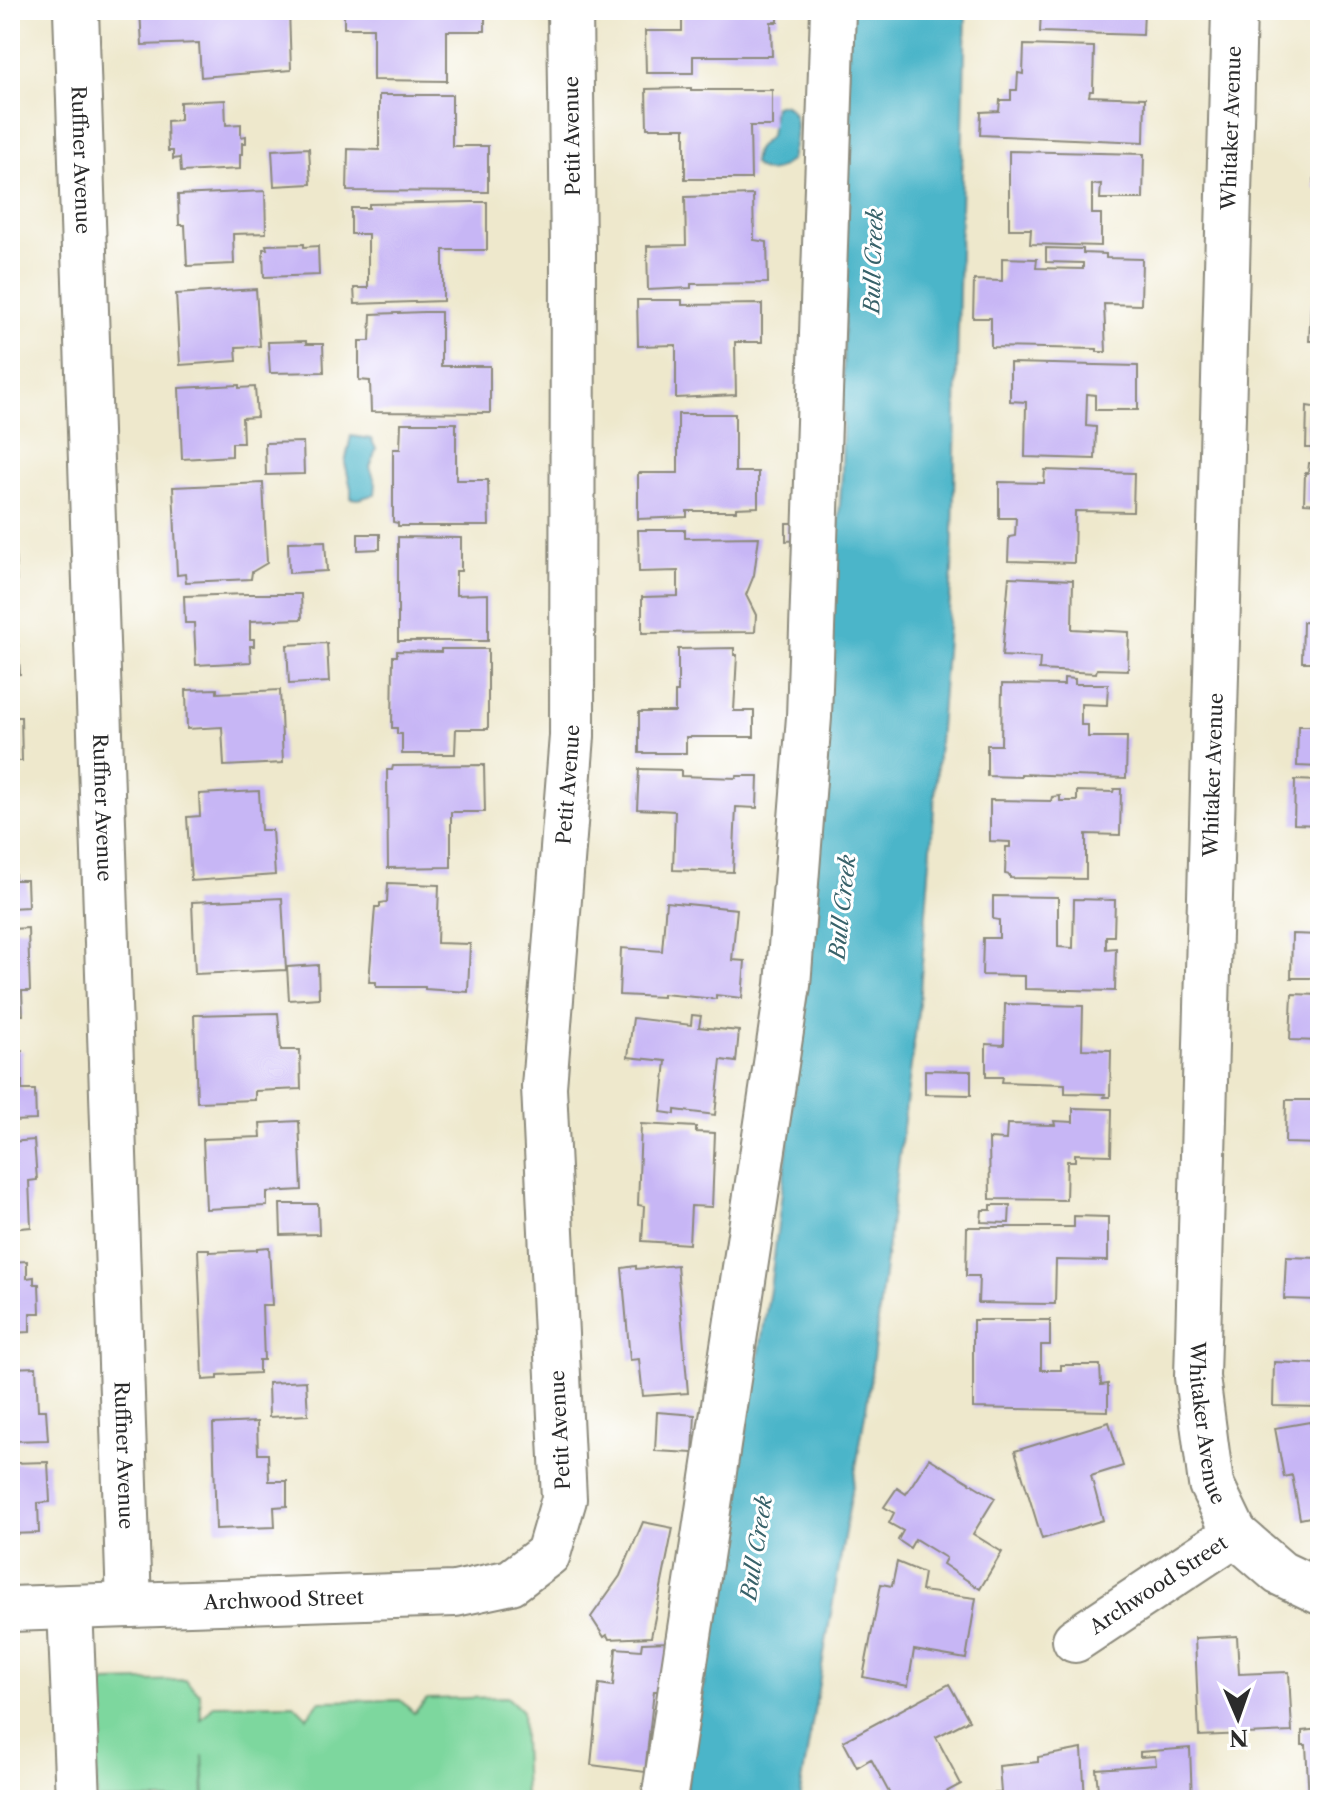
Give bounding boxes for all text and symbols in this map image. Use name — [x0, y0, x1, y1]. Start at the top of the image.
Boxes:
street label: Whitaker Avenue — [1216, 45, 1246, 212]
street label: Petit Avenue — [559, 76, 585, 196]
street label: Ruffner Avenue — [67, 85, 95, 234]
water label: Bull Creek — [858, 207, 889, 316]
street label: Whitaker Avenue — [1198, 692, 1228, 859]
street label: Petit Avenue — [551, 725, 584, 845]
street label: Ruffner Avenue — [88, 733, 117, 882]
water label: Bull Creek — [823, 853, 861, 963]
street label: Whitaker Avenue — [1185, 1340, 1231, 1508]
street label: Petit Avenue — [545, 1370, 575, 1490]
street label: Ruffner Avenue — [110, 1381, 138, 1530]
water label: Bull Creek — [735, 1493, 778, 1604]
street label: Archwood Street — [1084, 1530, 1232, 1640]
street label: Archwood Street — [202, 1585, 364, 1614]
north arrow — [1198, 1678, 1278, 1758]
text: N — [1229, 1724, 1249, 1751]

